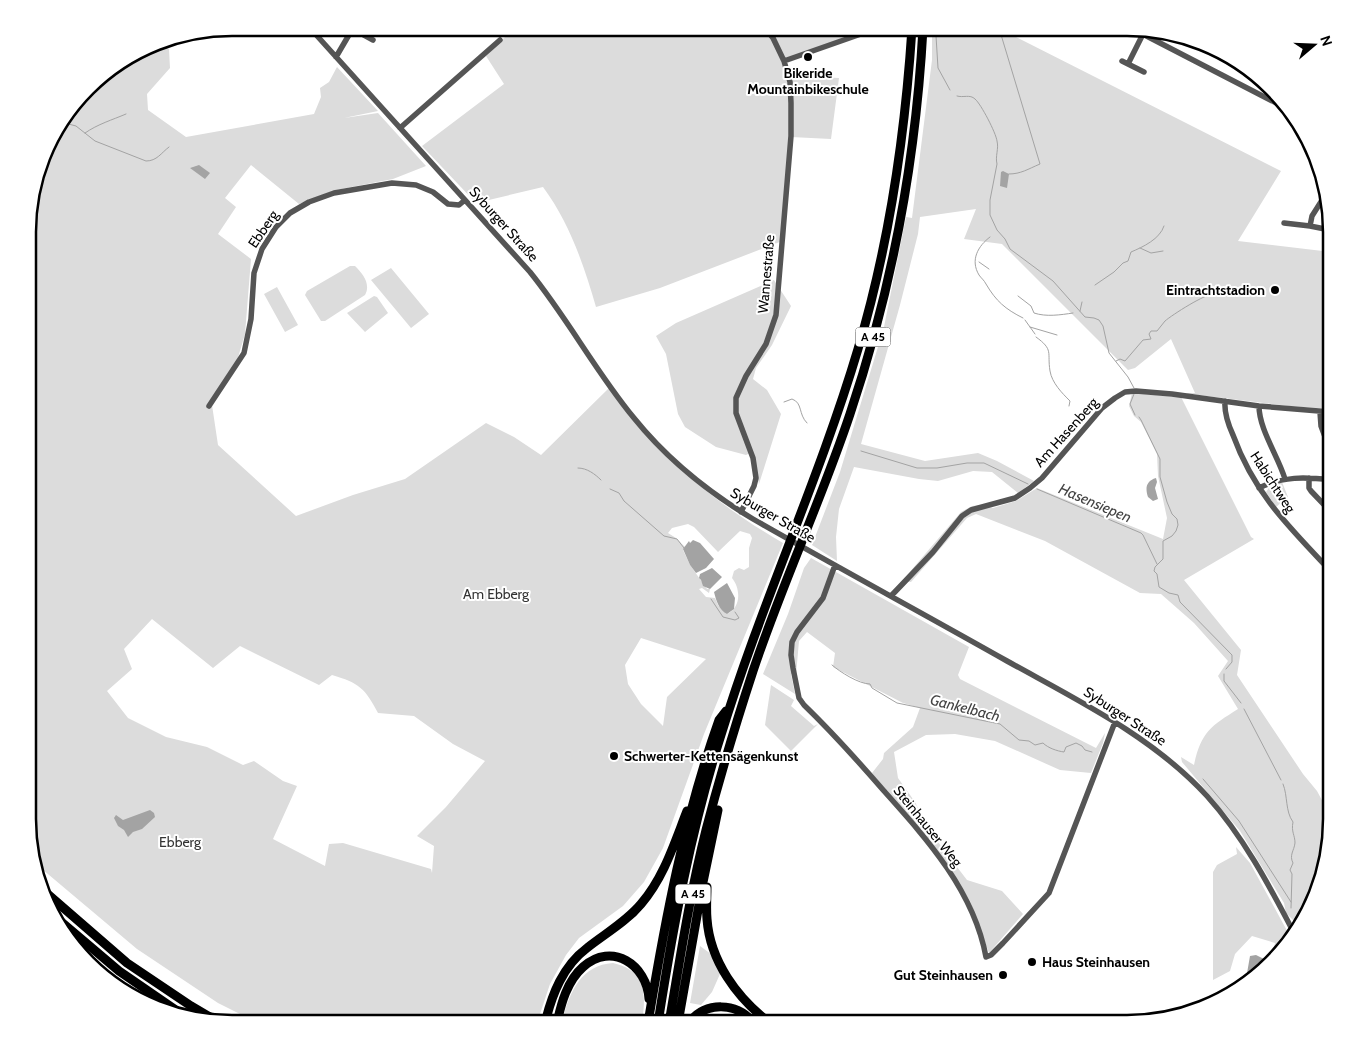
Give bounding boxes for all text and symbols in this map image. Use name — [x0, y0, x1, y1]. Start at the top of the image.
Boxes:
north arrow — [1289, 20, 1339, 70]
text: N — [1316, 33, 1336, 48]
marker: Bikeride Mountainbikeschule — [802, 51, 814, 63]
place label: Bikeride Mountainbikeschule — [747, 64, 869, 98]
street label: Syburger Straße — [465, 183, 543, 265]
street label: Ebberg — [244, 206, 283, 251]
street label: Wannestraße — [754, 234, 778, 314]
place label: Eintrachtstadion — [1166, 281, 1265, 299]
marker: Eintrachtstadion — [1269, 284, 1281, 296]
road number: A 45 — [856, 328, 890, 347]
street label: Am Hasenberg — [1030, 393, 1103, 471]
street label: Habichtweg — [1246, 448, 1300, 517]
water label: Hasensiepen — [1056, 480, 1134, 526]
street label: Syburger Straße — [727, 483, 819, 547]
park label: Am Ebberg — [463, 585, 530, 603]
street label: Syburger Straße — [1080, 683, 1170, 749]
water label: Gankelbach — [928, 691, 1002, 725]
place label: Schwerter-Kettensägenkunst — [624, 747, 798, 765]
marker: Schwerter-Kettensägenkunst — [608, 750, 620, 762]
street label: Steinhauser Weg — [890, 782, 967, 871]
park label: Ebberg — [159, 833, 202, 851]
road number: A 45 — [676, 884, 710, 904]
place label: Haus Steinhausen — [1042, 953, 1150, 971]
marker: Haus Steinhausen — [1026, 956, 1038, 968]
place label: Gut Steinhausen — [894, 966, 993, 984]
marker: Gut Steinhausen — [997, 969, 1009, 981]

